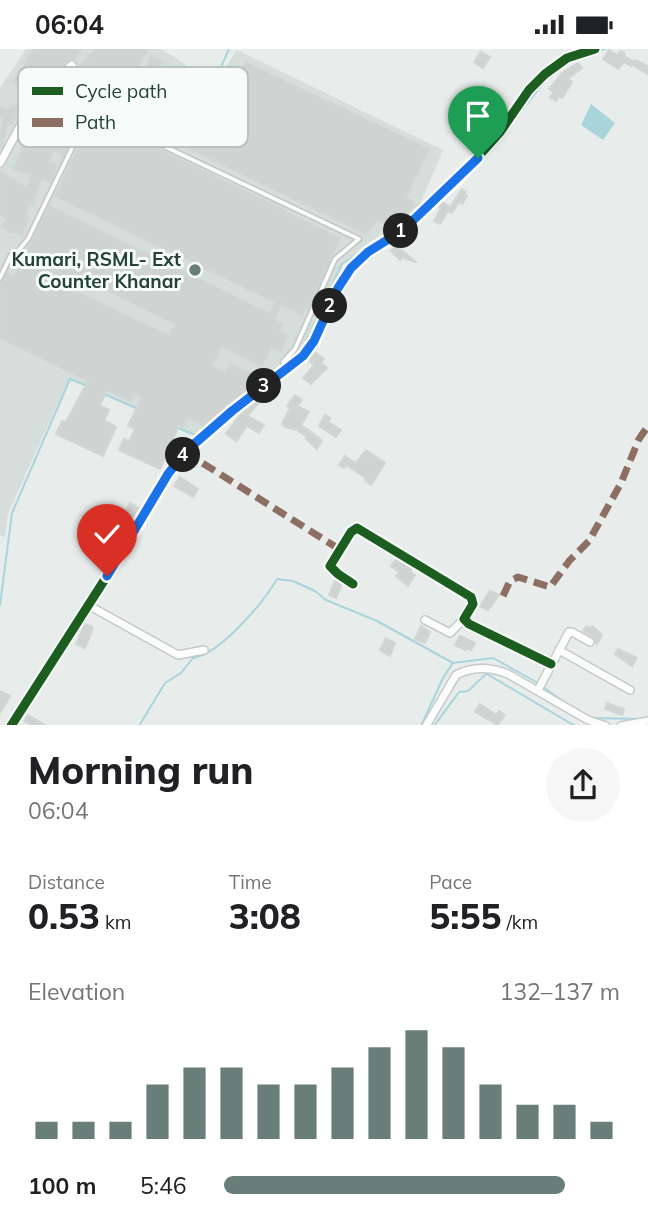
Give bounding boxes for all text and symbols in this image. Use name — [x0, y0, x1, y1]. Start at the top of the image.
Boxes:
text: 06:04 — [35, 8, 104, 41]
legend — [18, 67, 248, 147]
text: Cycle path — [75, 79, 167, 103]
pin — [448, 86, 508, 158]
icon: arrive — [459, 97, 497, 135]
text: Path — [75, 110, 116, 134]
pin: 1 — [384, 213, 418, 249]
text: 1 — [395, 218, 406, 242]
place label: Kumari, RSML- Ext Counter Khanar — [11, 247, 182, 293]
marker: Kumari, RSML- Ext Counter Khanar — [187, 262, 203, 278]
pin: 2 — [312, 289, 348, 323]
text: 2 — [324, 293, 335, 317]
pin: 3 — [246, 369, 282, 403]
text: 3 — [258, 373, 269, 397]
pin: 4 — [166, 437, 200, 473]
text: 4 — [177, 442, 188, 466]
pin — [77, 504, 137, 576]
icon: check — [88, 515, 126, 553]
text: Morning run — [28, 746, 254, 794]
button: share — [546, 748, 620, 822]
text: 06:04 — [28, 796, 88, 825]
text: Distance — [28, 870, 105, 894]
text: Time — [229, 870, 272, 894]
text: Pace — [429, 870, 472, 894]
text: 0.53 — [28, 894, 100, 938]
text: 3:08 — [229, 894, 301, 938]
text: 5:55 — [429, 894, 501, 938]
text: km — [100, 910, 132, 934]
text: /km — [501, 910, 538, 934]
text: Elevation — [28, 977, 125, 1006]
text: 132–137 m — [499, 977, 620, 1006]
text: 100 m — [28, 1171, 96, 1200]
text: 5:46 — [140, 1171, 187, 1200]

